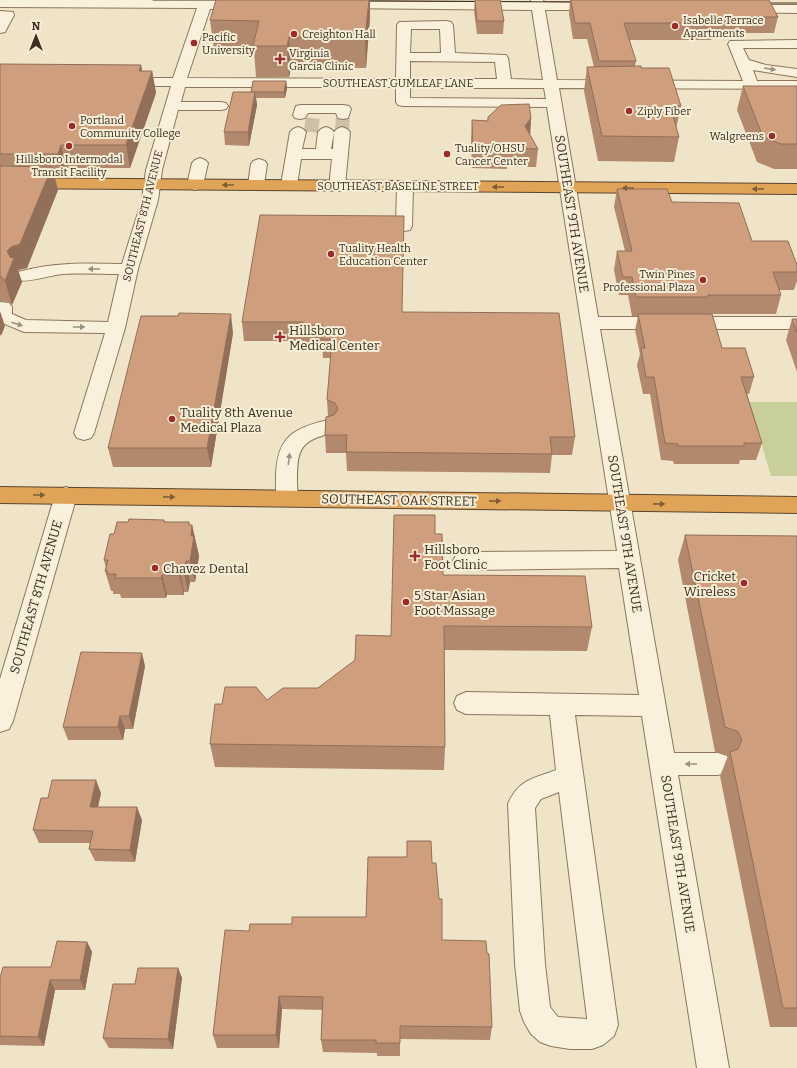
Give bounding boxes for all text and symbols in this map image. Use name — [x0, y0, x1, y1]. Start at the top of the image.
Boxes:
place label: Isabelle Terrace Apartments — [683, 14, 764, 40]
north arrow — [16, 16, 56, 56]
text: N — [32, 20, 41, 33]
marker: Isabelle Terrace Apartments — [670, 21, 680, 31]
place label: Creighton Hall — [302, 28, 376, 41]
marker: Creighton Hall — [289, 29, 299, 39]
place label: Pacific University — [202, 31, 255, 57]
marker: Pacific University — [189, 38, 199, 48]
place label: Virginia Garcia Clinic — [289, 47, 354, 73]
marker: Virginia Garcia Clinic — [274, 53, 286, 65]
one-way arrow — [764, 66, 776, 72]
street label: SOUTHEAST GUMLEAF LANE — [323, 77, 473, 90]
place label: Ziply Fiber — [637, 105, 691, 118]
marker: Ziply Fiber — [624, 106, 634, 116]
place label: Portland Community College — [80, 114, 181, 140]
marker: Portland Community College — [67, 121, 77, 131]
place label: Walgreens — [710, 130, 764, 143]
marker: Walgreens — [767, 131, 777, 141]
street label: SOUTHEAST 9TH AVENUE — [552, 134, 592, 294]
marker: Hillsboro Intermodal Transit Facility — [64, 141, 74, 151]
place label: Tuality/OHSU Cancer Center — [455, 142, 528, 168]
street label: SOUTHEAST 8TH AVENUE — [120, 149, 166, 283]
marker: Tuality/OHSU Cancer Center — [442, 149, 452, 159]
place label: Hillsboro Intermodal Transit Facility — [15, 153, 123, 179]
street label: SOUTHEAST BASELINE STREET — [317, 180, 479, 193]
one-way arrow — [221, 182, 234, 188]
one-way arrow — [491, 184, 504, 190]
one-way arrow — [621, 185, 634, 191]
one-way arrow — [751, 186, 764, 192]
place label: Tuality Health Education Center — [339, 242, 428, 268]
marker: Tuality Health Education Center — [326, 249, 336, 259]
one-way arrow — [87, 266, 100, 272]
place label: Twin Pines Professional Plaza — [603, 268, 695, 294]
marker: Twin Pines Professional Plaza — [698, 275, 708, 285]
one-way arrow — [12, 321, 24, 327]
place label: Hillsboro Medical Center — [289, 323, 380, 353]
one-way arrow — [73, 324, 86, 330]
marker: Hillsboro Medical Center — [274, 331, 286, 343]
place label: Tuality 8th Avenue Medical Plaza — [180, 405, 293, 435]
marker: Tuality 8th Avenue Medical Plaza — [167, 414, 177, 424]
one-way arrow — [285, 453, 292, 465]
street label: SOUTHEAST 9TH AVENUE — [605, 454, 645, 614]
street label: SOUTHEAST OAK STREET — [321, 491, 477, 509]
one-way arrow — [33, 492, 46, 498]
one-way arrow — [163, 494, 176, 500]
one-way arrow — [489, 498, 502, 504]
one-way arrow — [653, 500, 665, 507]
street label: SOUTHEAST 8TH AVENUE — [7, 518, 65, 676]
place label: Hillsboro Foot Clinic — [424, 542, 488, 572]
marker: Hillsboro Foot Clinic — [409, 550, 421, 562]
place label: Chavez Dental — [163, 561, 249, 576]
marker: Chavez Dental — [150, 563, 160, 573]
place label: Cricket Wireless — [684, 569, 736, 599]
marker: Cricket Wireless — [739, 578, 749, 588]
place label: 5 Star Asian Foot Massage — [414, 588, 495, 618]
marker: 5 Star Asian Foot Massage — [401, 597, 411, 607]
one-way arrow — [684, 761, 697, 767]
street label: SOUTHEAST 9TH AVENUE — [658, 774, 698, 934]

